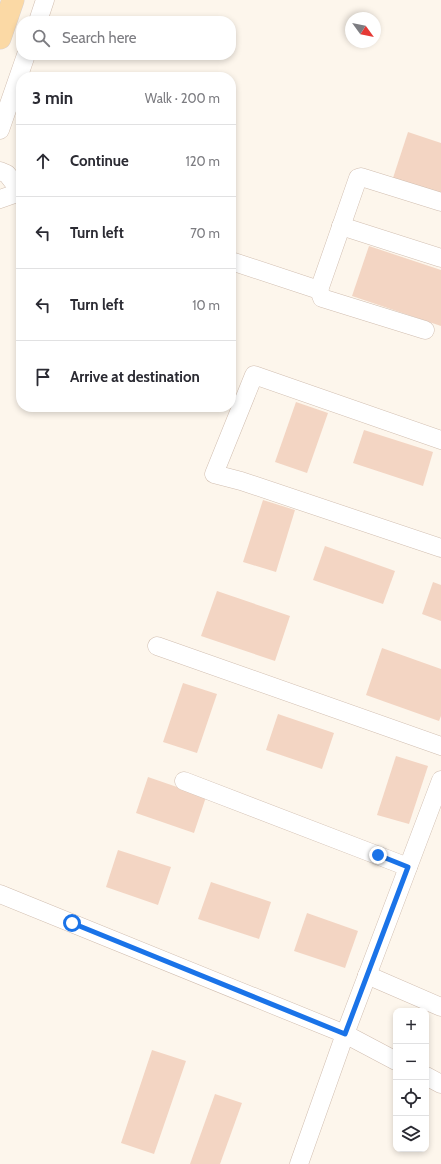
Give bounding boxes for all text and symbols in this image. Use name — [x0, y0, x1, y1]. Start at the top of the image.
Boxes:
north arrow — [345, 12, 381, 48]
search box — [16, 16, 236, 60]
icon: search — [30, 27, 52, 49]
text: Search here — [62, 29, 137, 47]
text: 3 min — [32, 88, 73, 108]
text: Walk · 200 m — [145, 90, 220, 106]
icon: ahead — [32, 150, 54, 172]
text: Continue — [70, 152, 129, 170]
text: 120 m — [186, 153, 220, 169]
icon: left — [32, 222, 54, 244]
text: Turn left — [70, 224, 124, 242]
text: 70 m — [190, 225, 220, 241]
icon: left — [32, 294, 54, 316]
text: Turn left — [70, 296, 124, 314]
text: 10 m — [192, 297, 220, 313]
icon: arrive — [32, 366, 54, 388]
text: Arrive at destination — [70, 368, 200, 386]
route end — [369, 846, 387, 864]
route start — [63, 914, 81, 932]
map controls — [393, 1008, 429, 1152]
button: + — [393, 1008, 429, 1044]
button: − — [393, 1044, 429, 1080]
button: locate — [393, 1080, 429, 1116]
button: layers — [393, 1116, 429, 1152]

